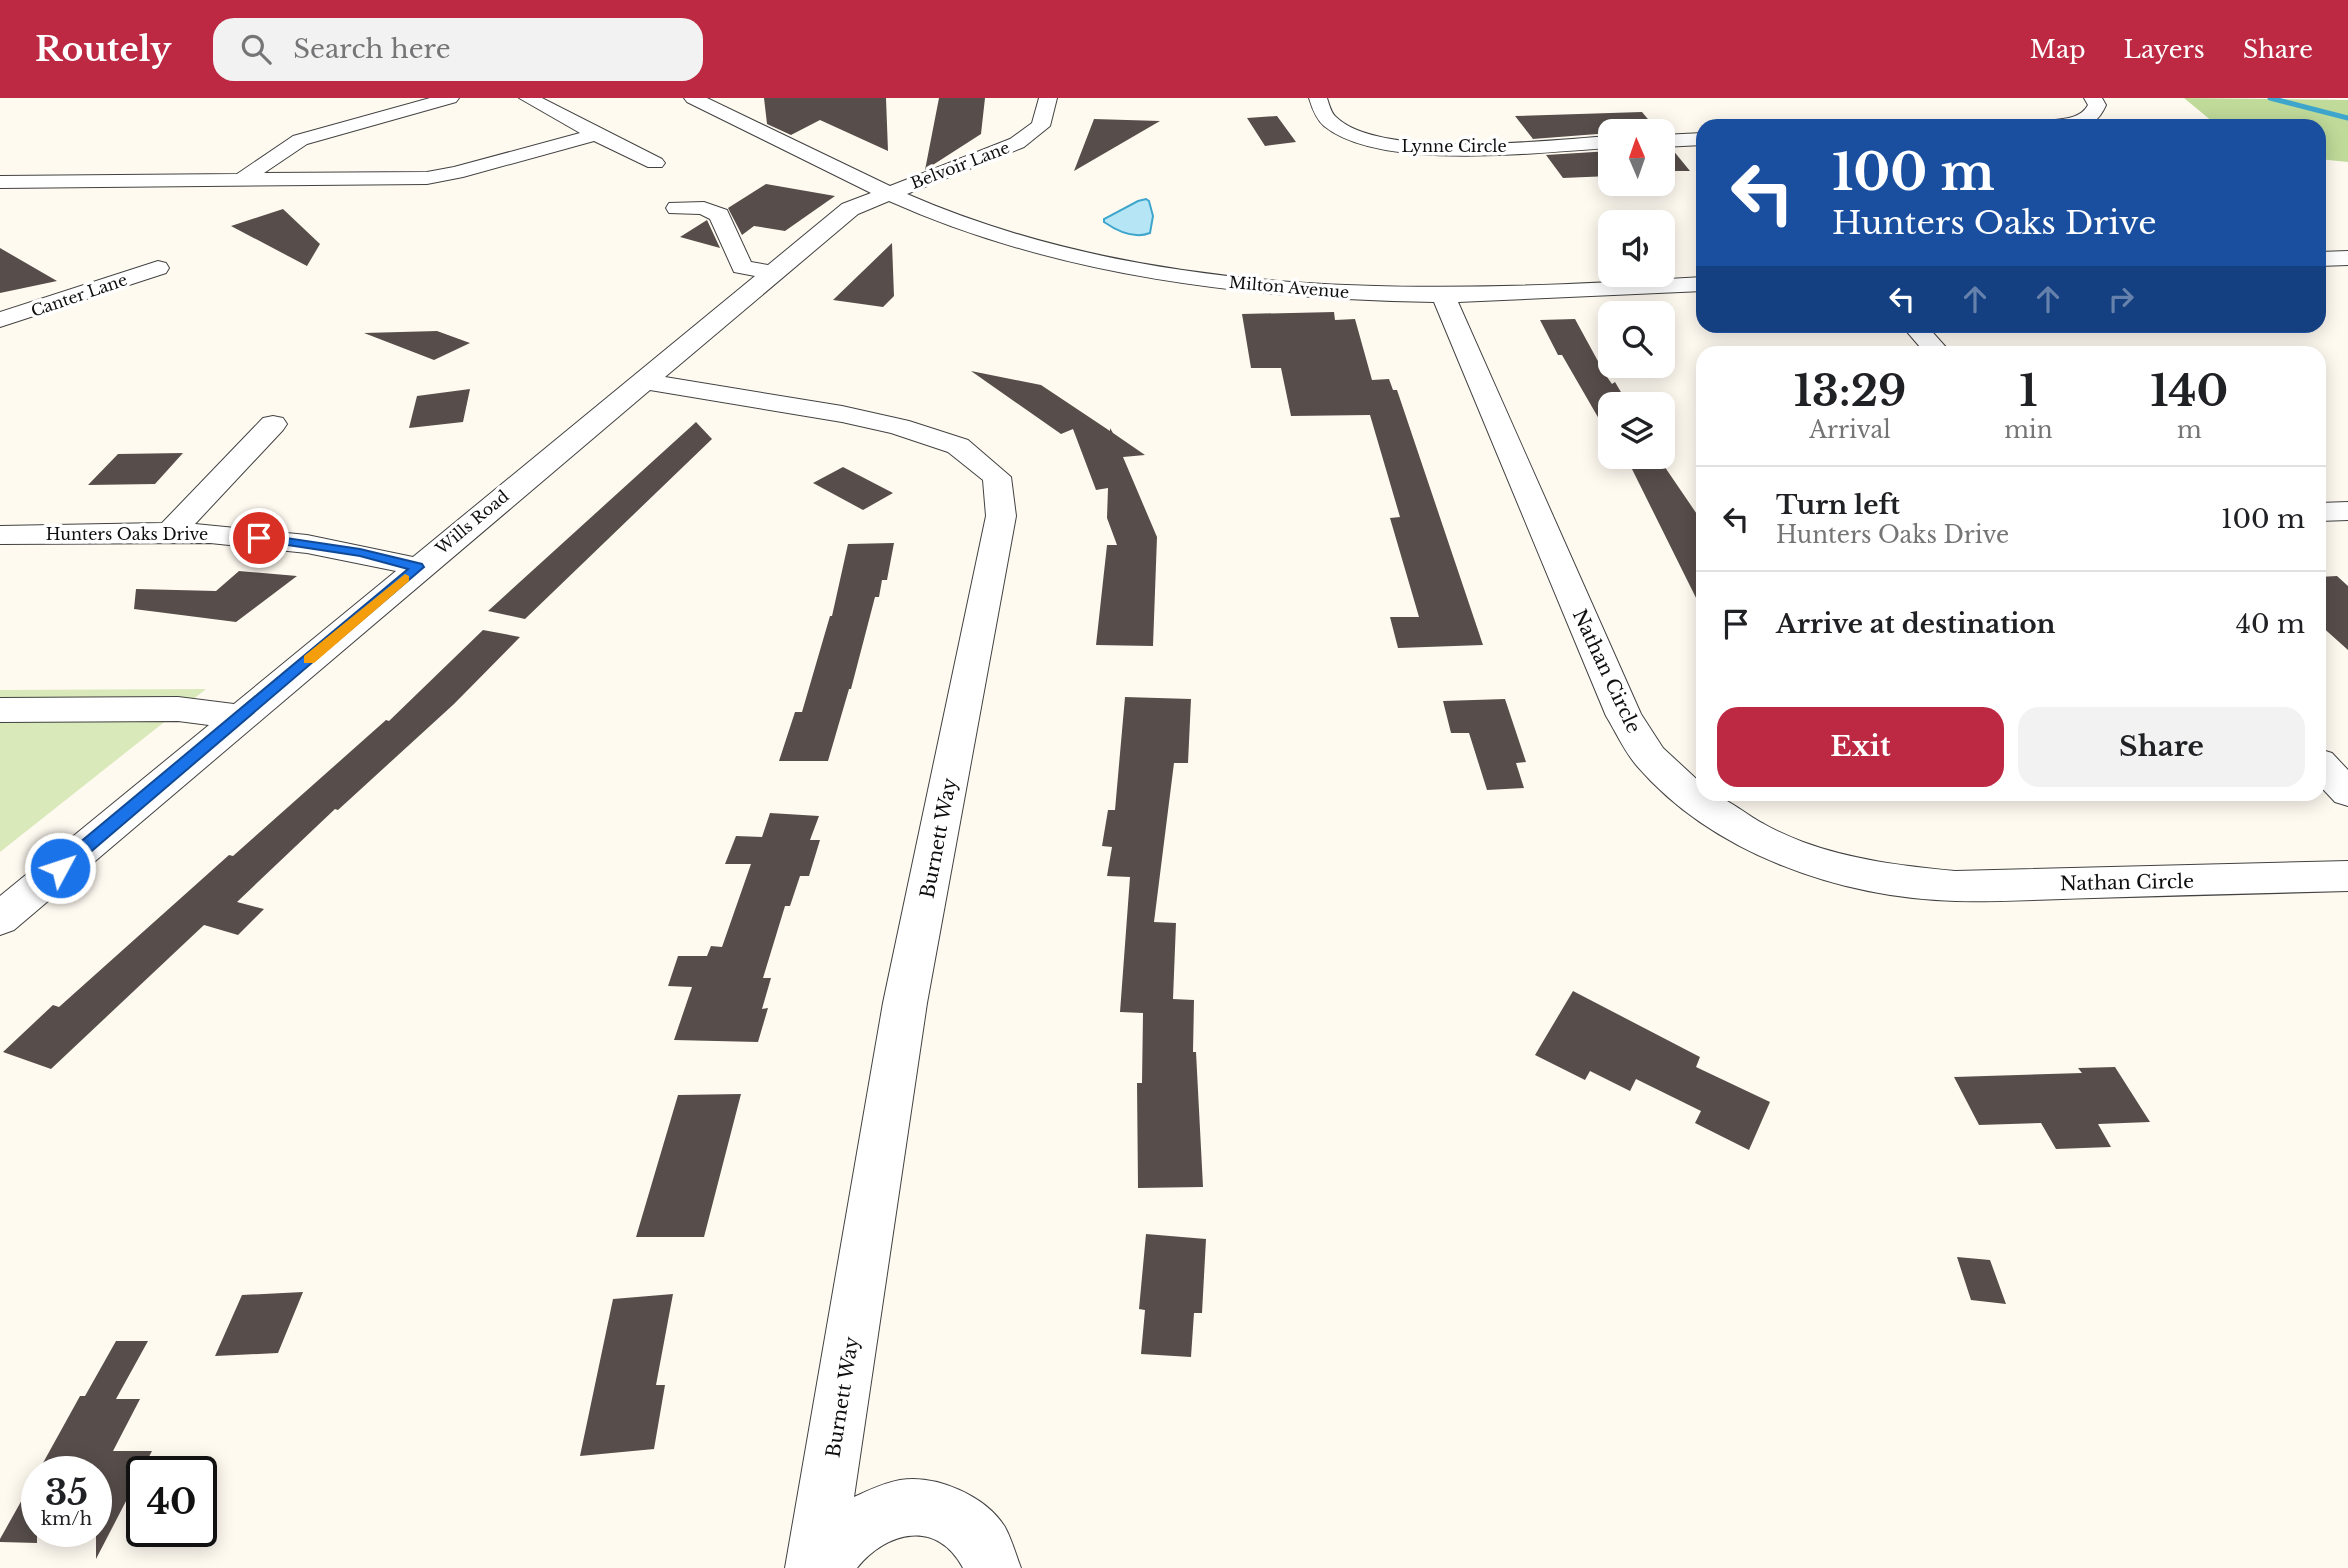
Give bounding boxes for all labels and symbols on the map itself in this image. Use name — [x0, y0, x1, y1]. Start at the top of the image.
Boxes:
north arrow — [1598, 119, 1675, 196]
street label: Lynne Circle — [1401, 136, 1507, 156]
street label: Belvoir Lane — [908, 137, 1012, 193]
street label: Canter Lane — [28, 269, 130, 321]
street label: Milton Avenue — [1228, 272, 1350, 302]
street label: Wills Road — [431, 486, 513, 559]
pin — [229, 508, 289, 568]
street label: Hunters Oaks Drive — [46, 524, 208, 544]
street label: Nathan Circle — [1568, 606, 1645, 737]
street label: Burnett Way — [916, 776, 961, 900]
position arrow — [23, 831, 97, 905]
street label: Nathan Circle — [2060, 870, 2194, 895]
street label: Burnett Way — [822, 1335, 863, 1459]
speed limit sign: 40 — [126, 1456, 217, 1547]

